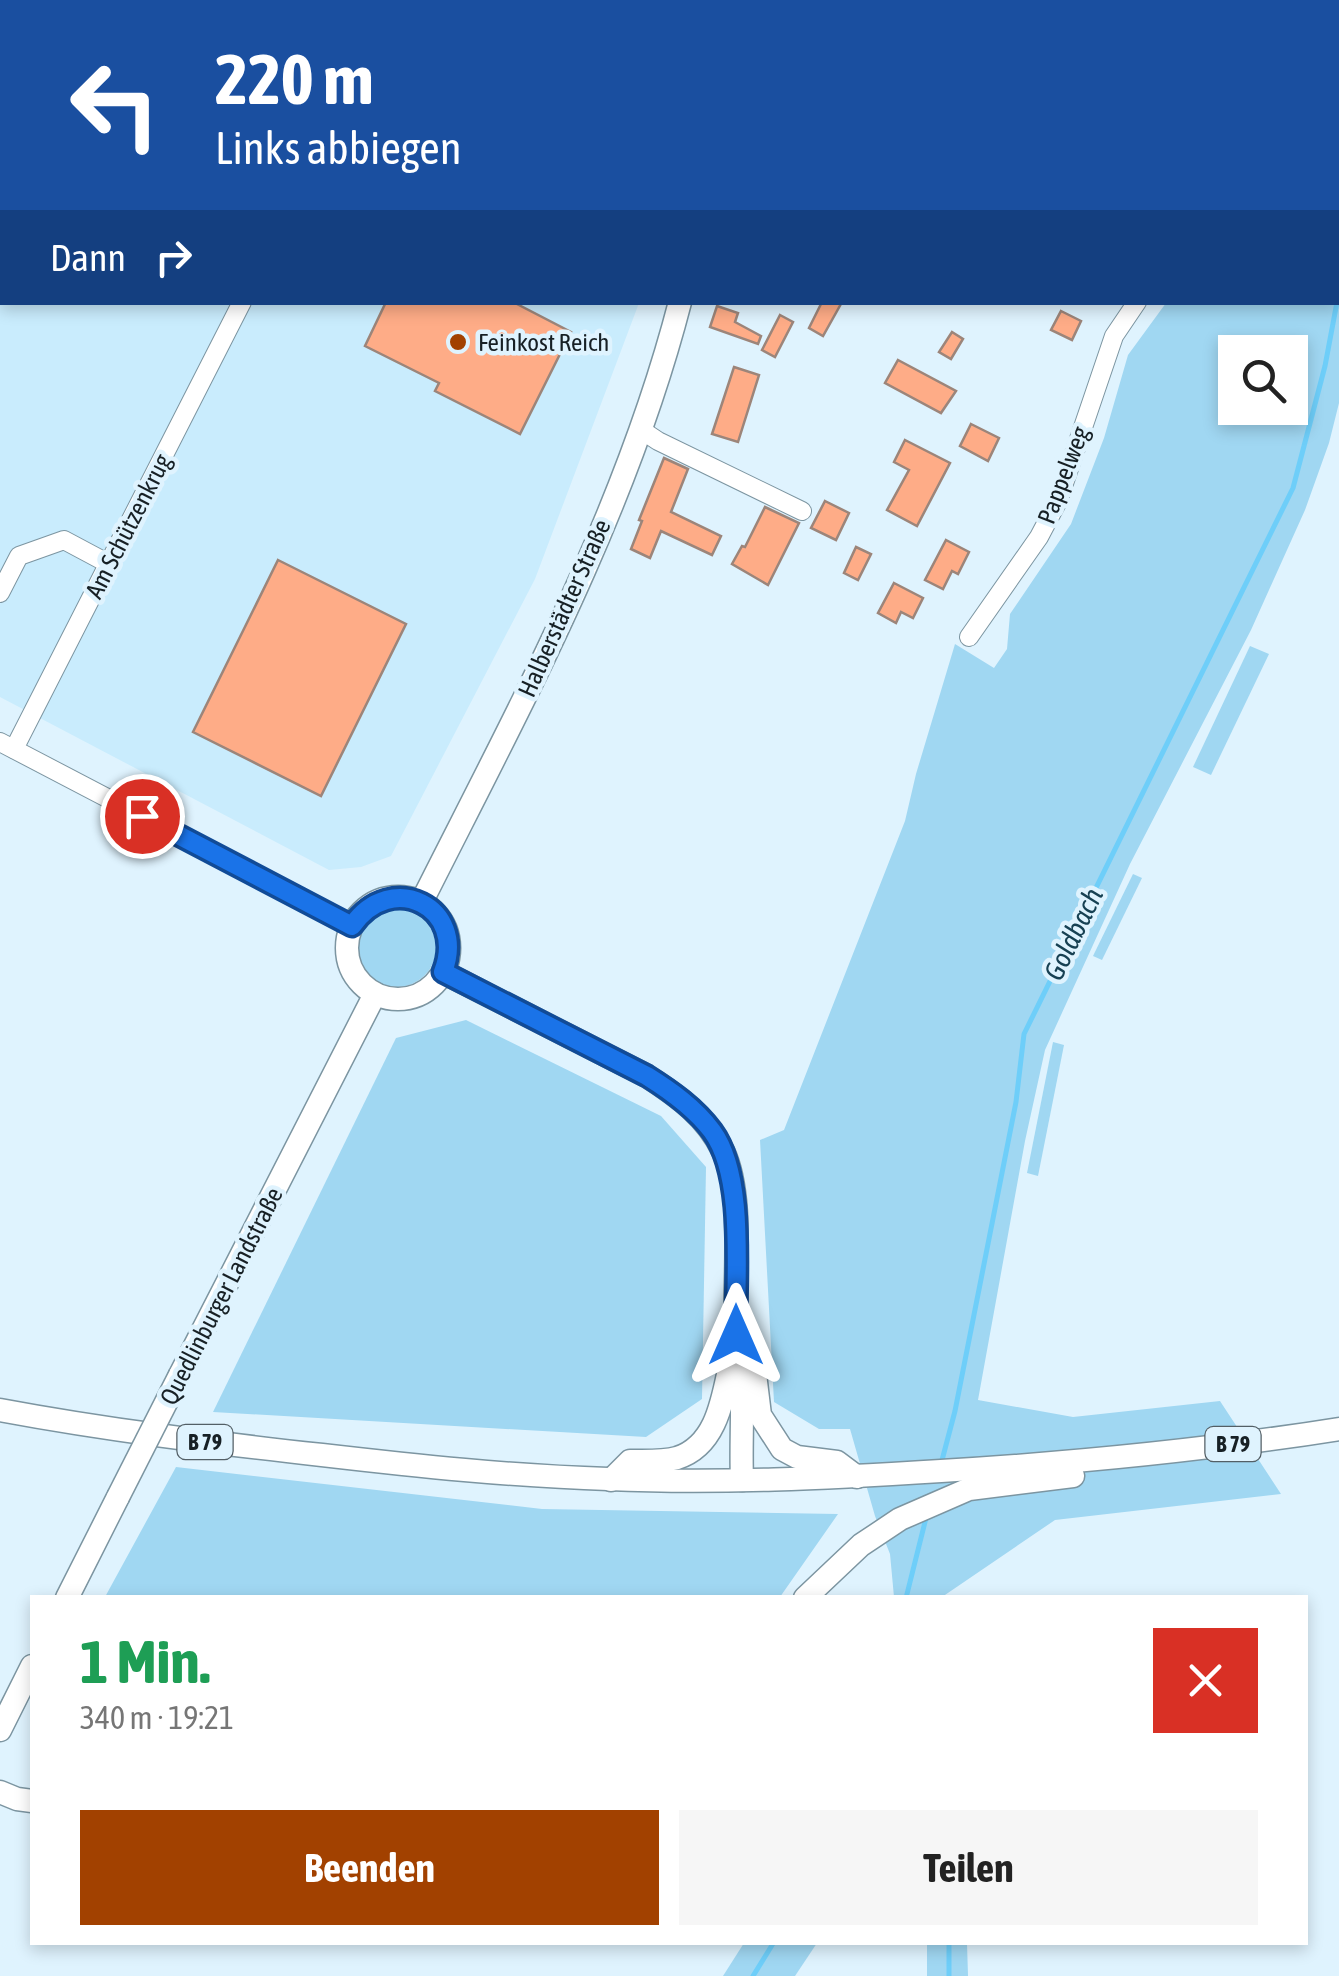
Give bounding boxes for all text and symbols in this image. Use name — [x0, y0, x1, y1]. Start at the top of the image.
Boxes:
text: 220 m — [215, 39, 374, 119]
icon: left — [50, 40, 180, 170]
text: Links abbiegen — [215, 122, 462, 174]
icon: right — [146, 230, 201, 285]
text: Dann — [50, 236, 126, 279]
place label: Feinkost Reich — [478, 328, 609, 356]
marker: Feinkost Reich — [447, 331, 469, 353]
map controls — [1218, 335, 1308, 425]
button: search — [1218, 335, 1308, 425]
street label: Pappelweg — [1032, 422, 1094, 527]
street label: Am Schützenkrug — [80, 449, 177, 603]
street label: Halberstädter Straße — [512, 515, 616, 701]
pin — [100, 774, 185, 859]
icon: arrive — [115, 789, 170, 844]
water label: Goldbach — [1037, 882, 1109, 985]
street label: Quedlinburger Landstraße — [154, 1183, 288, 1409]
position arrow — [684, 1283, 788, 1387]
road number: B 79 — [178, 1425, 232, 1459]
road number: B 79 — [1206, 1427, 1260, 1461]
text: 1 Min. — [80, 1627, 210, 1696]
button: close — [1153, 1628, 1258, 1733]
text: 340 m · 19:21 — [80, 1699, 234, 1736]
button: Beenden — [80, 1810, 659, 1925]
button: Teilen — [679, 1810, 1258, 1925]

